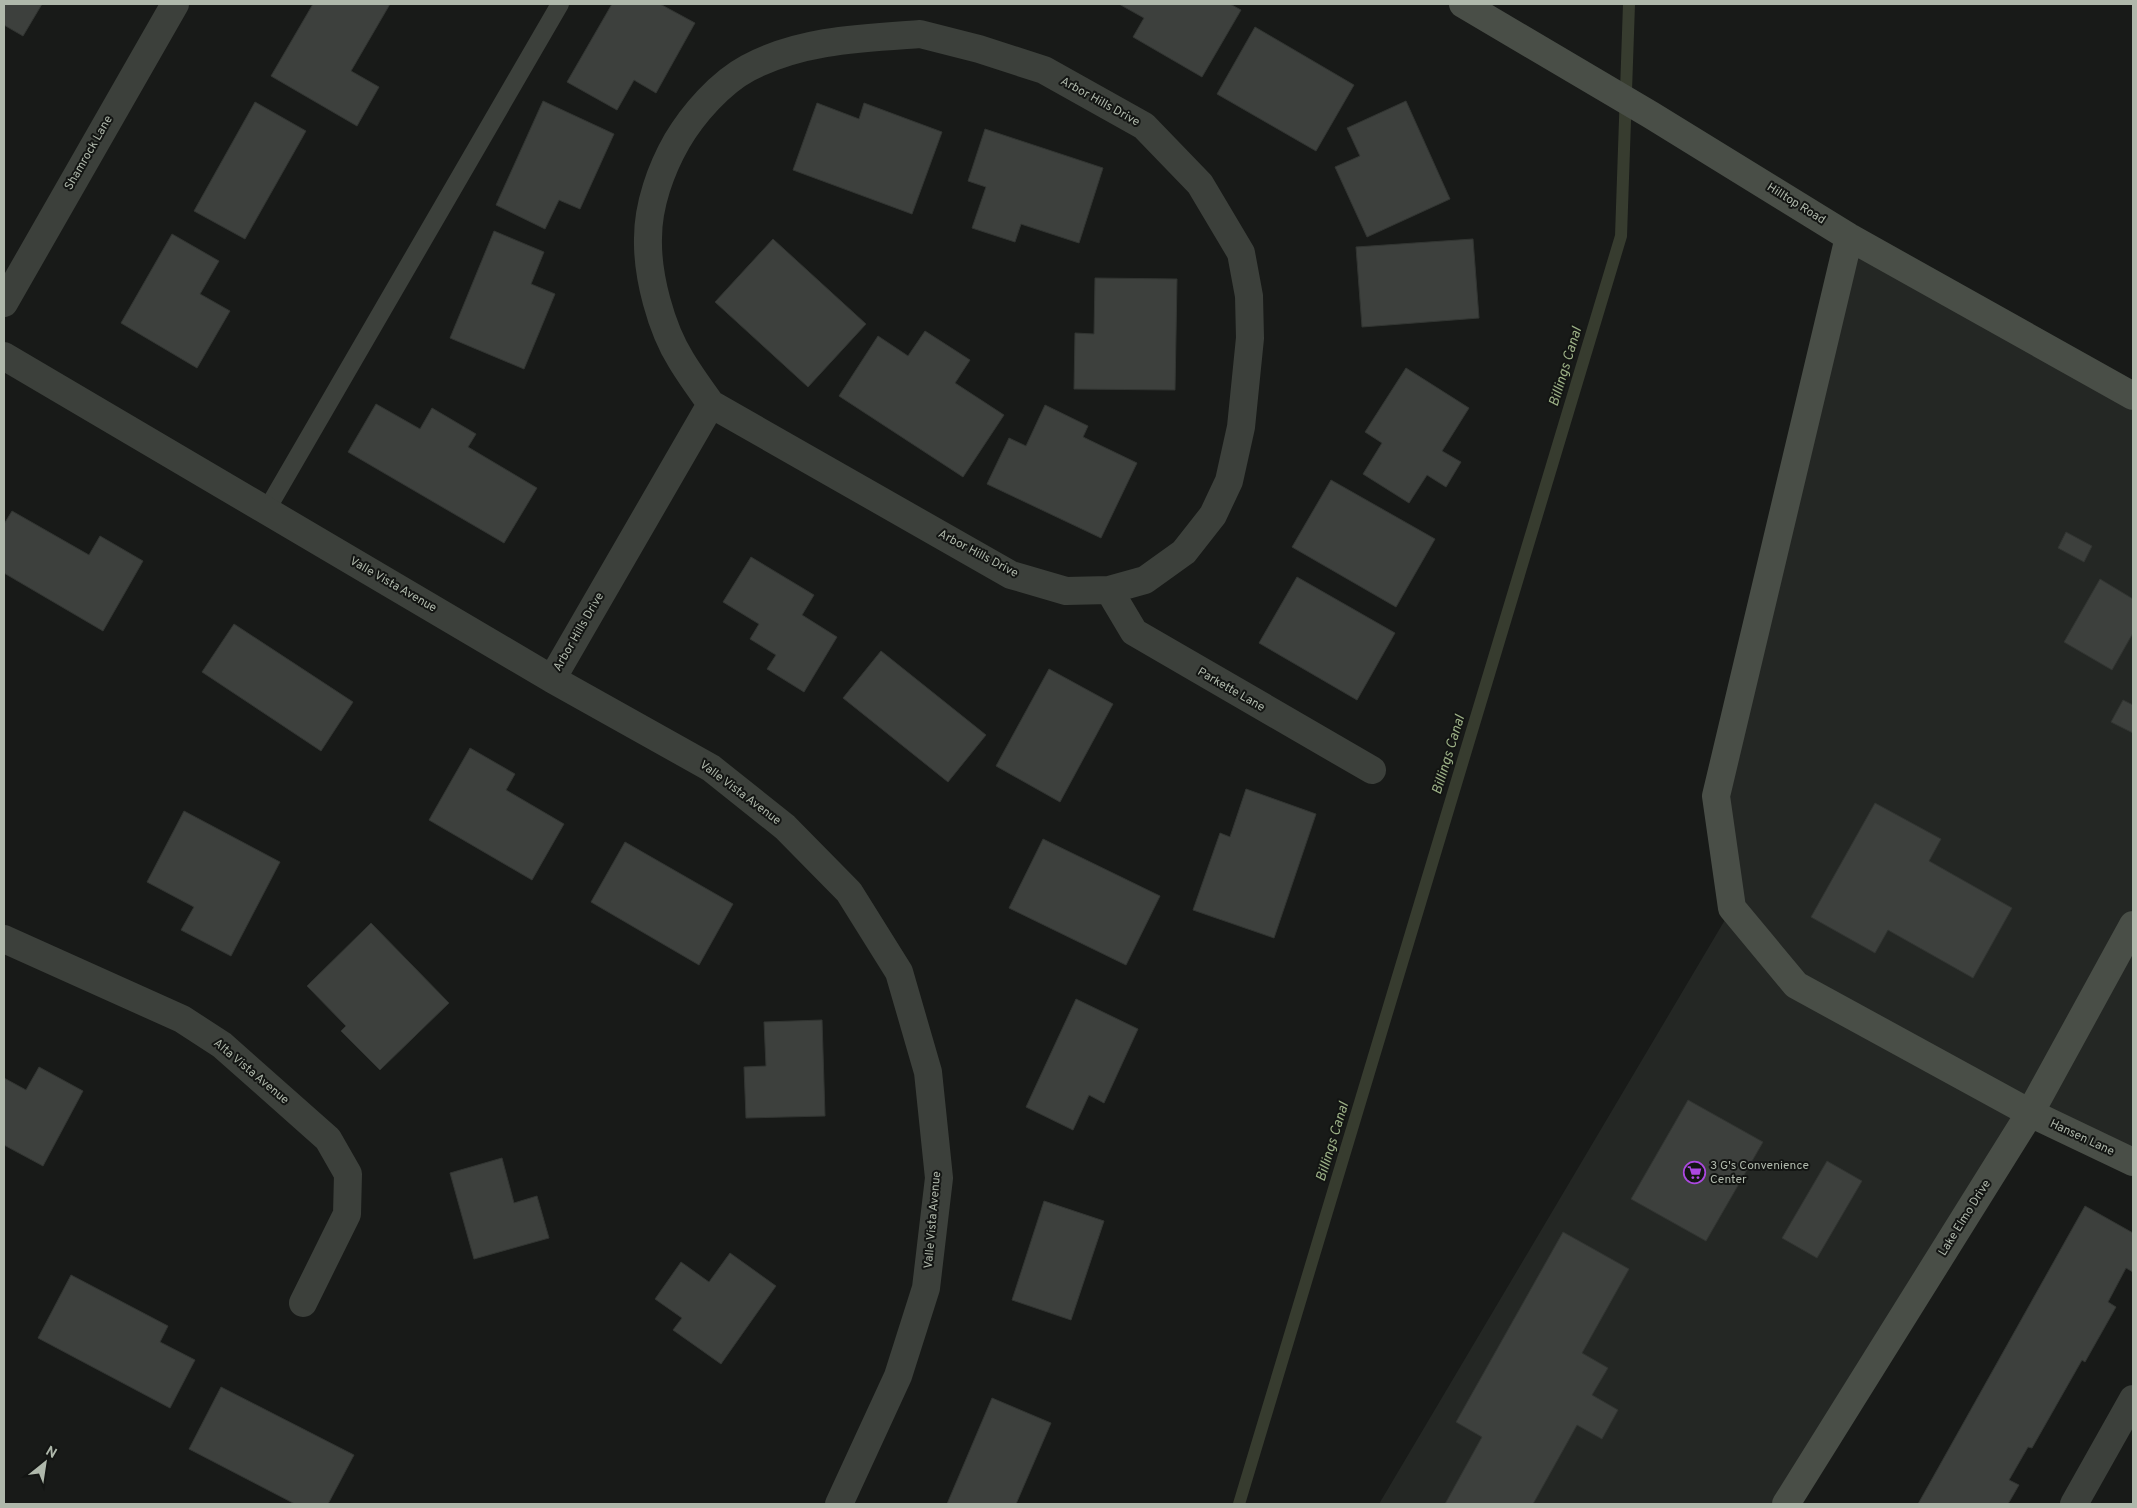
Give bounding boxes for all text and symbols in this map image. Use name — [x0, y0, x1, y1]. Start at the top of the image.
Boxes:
street label: Arbor Hills Drive — [1057, 74, 1143, 130]
street label: Shamrock Lane — [61, 113, 117, 193]
street label: Hilltop Road — [1764, 180, 1828, 228]
water label: Billings Canal — [1546, 324, 1587, 409]
street label: Arbor Hills Drive — [935, 526, 1021, 582]
street label: Valle Vista Avenue — [347, 554, 439, 616]
street label: Arbor Hills Drive — [550, 590, 608, 674]
street label: Parkette Lane — [1194, 664, 1268, 716]
water label: Billings Canal — [1429, 712, 1470, 797]
street label: Valle Vista Avenue — [696, 757, 784, 829]
street label: Alta Vista Avenue — [210, 1036, 292, 1108]
water label: Billings Canal — [1313, 1099, 1354, 1184]
street label: Hansen Lane — [2047, 1116, 2117, 1160]
place label: 3 G's Convenience Center — [1710, 1158, 1809, 1188]
supermarket icon: 3 G's Convenience Center — [1682, 1161, 1706, 1185]
street label: Valle Vista Avenue — [921, 1171, 945, 1269]
street label: Lake Elmo Drive — [1935, 1177, 1995, 1259]
north arrow — [20, 1438, 70, 1488]
text: N — [42, 1443, 59, 1463]

